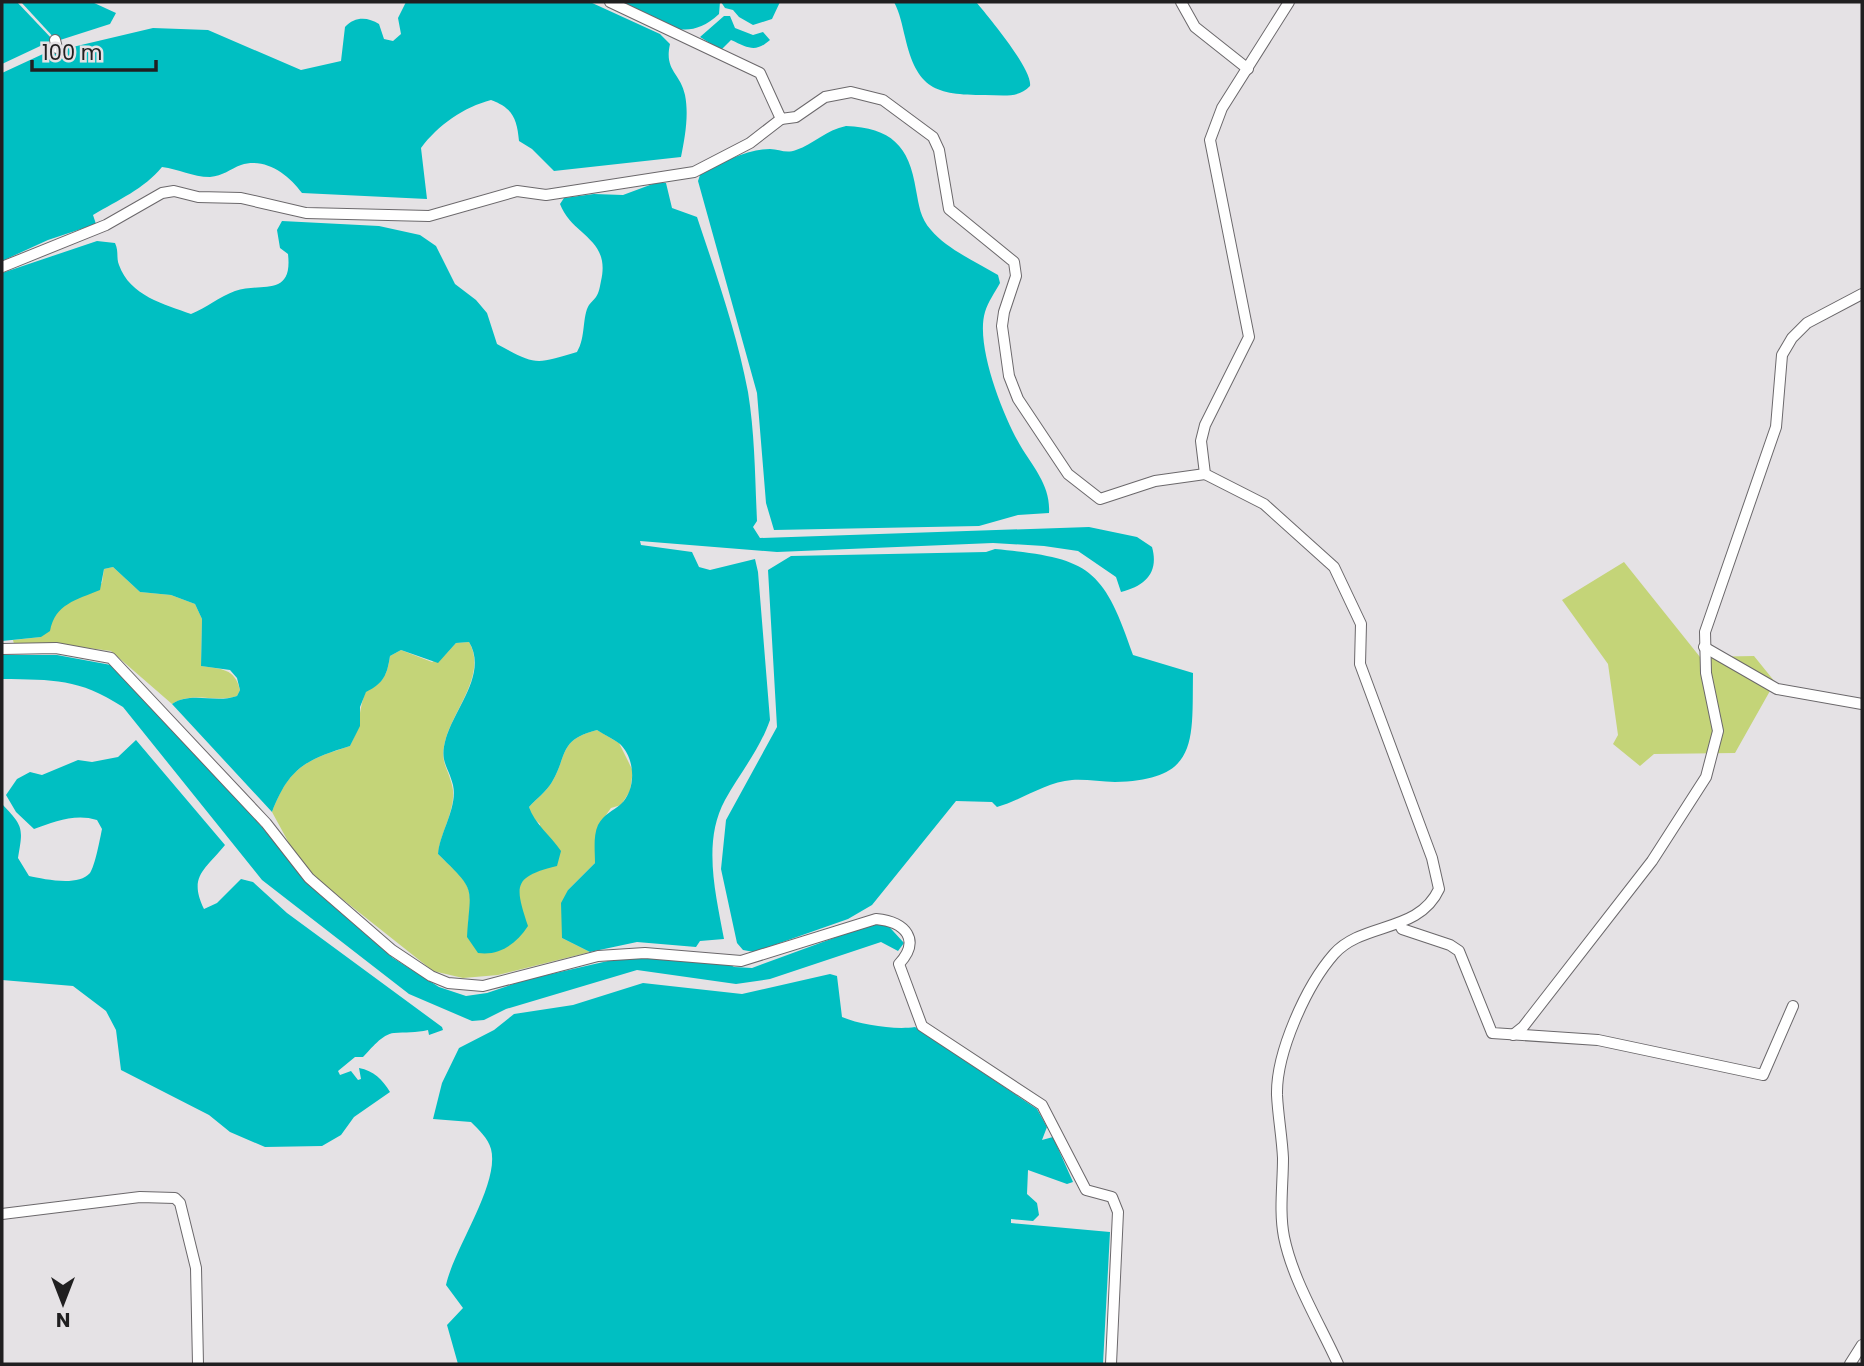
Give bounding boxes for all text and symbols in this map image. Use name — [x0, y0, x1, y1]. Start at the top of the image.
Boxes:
scale bar — [32, 28, 156, 72]
text: 100 m — [42, 38, 102, 67]
north arrow — [28, 1268, 98, 1338]
text: N — [56, 1306, 70, 1333]

